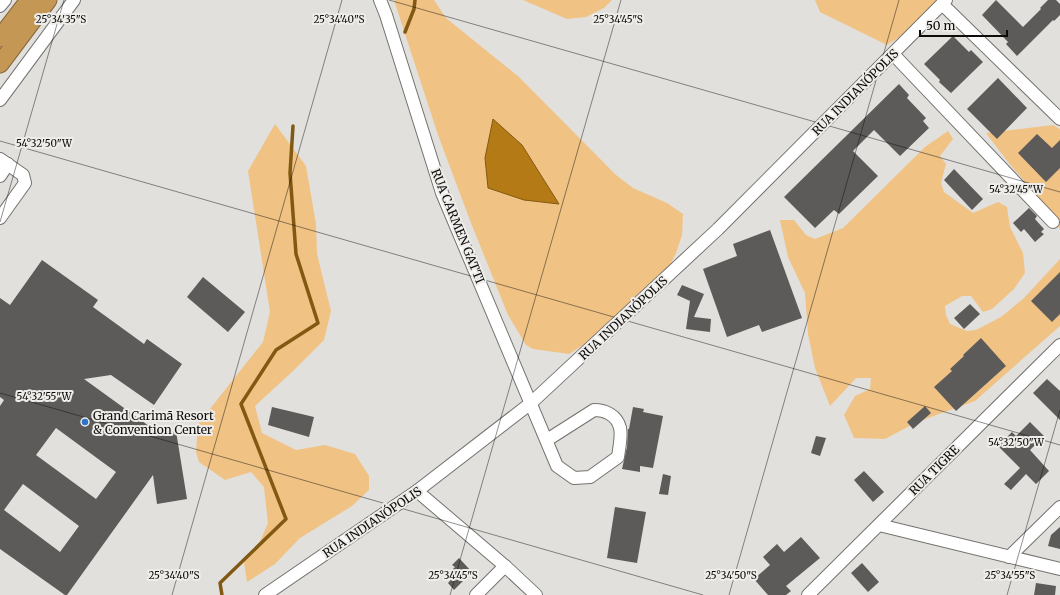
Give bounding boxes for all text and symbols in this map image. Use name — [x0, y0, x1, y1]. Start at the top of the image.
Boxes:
scale bar — [920, 12, 1007, 38]
text: 25°34'35"S — [36, 13, 86, 26]
text: 25°34'40"S — [313, 13, 365, 26]
text: 25°34'45"S — [593, 13, 643, 26]
text: 50 m — [926, 18, 955, 33]
street label: RUA INDIANÓPOLIS — [809, 46, 901, 138]
text: 54°32'50"W — [16, 137, 73, 150]
street label: RUA CARMEN GATTI — [428, 166, 488, 286]
text: 54°32'45"W — [989, 183, 1044, 196]
street label: RUA INDIANÓPOLIS — [575, 273, 671, 363]
text: 54°32'55"W — [17, 390, 72, 403]
place label: Grand Carimã Resort & Convention Center — [93, 408, 214, 437]
marker: Grand Carimã Resort & Convention Center — [80, 417, 90, 427]
text: 54°32'50"W — [988, 436, 1045, 449]
street label: RUA TIGRE — [906, 442, 962, 498]
street label: RUA INDIANÓPOLIS — [320, 483, 424, 561]
text: 25°34'40"S — [148, 569, 200, 582]
text: 25°34'45"S — [428, 569, 478, 582]
text: 25°34'50"S — [705, 569, 757, 582]
text: 25°34'55"S — [985, 569, 1035, 582]

